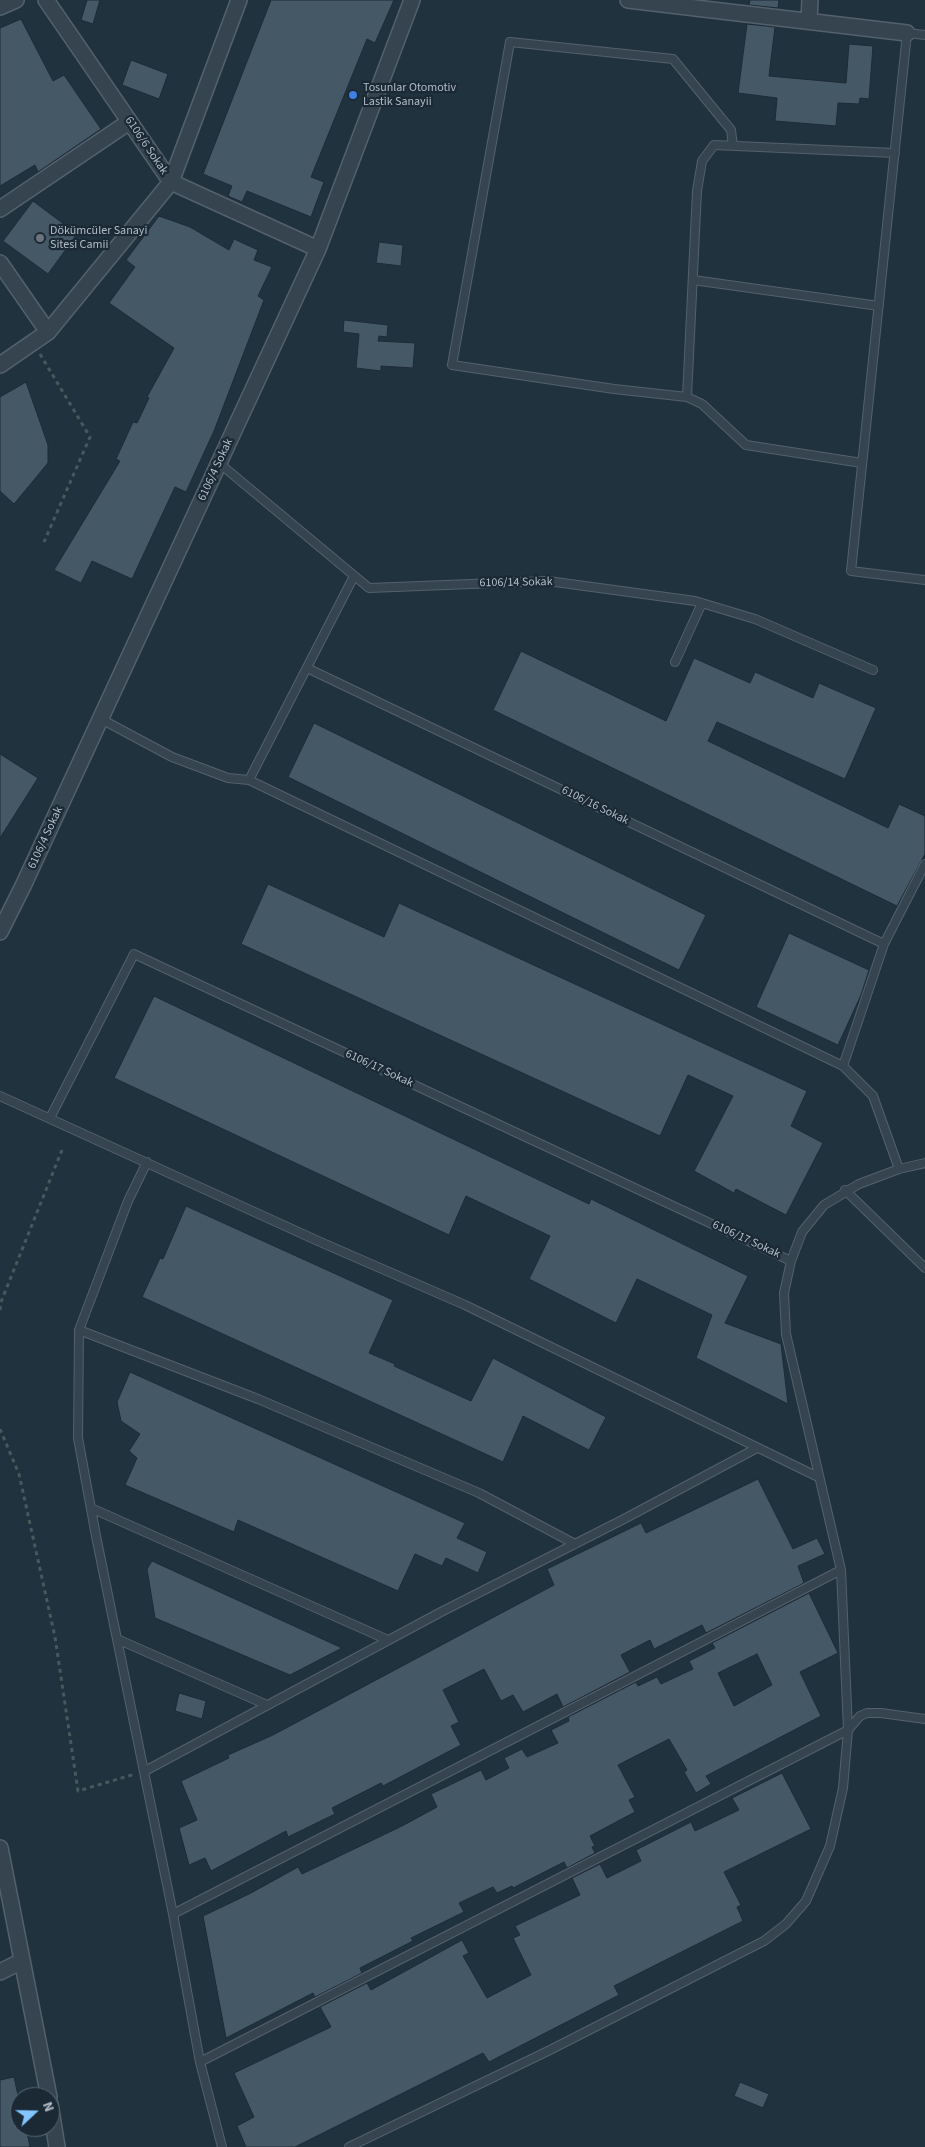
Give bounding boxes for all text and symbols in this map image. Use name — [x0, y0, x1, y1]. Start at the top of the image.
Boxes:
place label: Tosunlar Otomotiv Lastik Sanayii — [363, 81, 456, 109]
marker: Tosunlar Otomotiv Lastik Sanayii — [347, 89, 359, 101]
street label: 6106/6 Sokak — [121, 114, 171, 178]
place label: Dökümcüler Sanayi Sitesi Camii — [50, 224, 147, 252]
marker: Dökümcüler Sanayi Sitesi Camii — [34, 232, 46, 244]
street label: 6106/4 Sokak — [195, 437, 237, 503]
street label: 6106/14 Sokak — [479, 575, 553, 591]
street label: 6106/16 Sokak — [559, 784, 631, 828]
street label: 6106/4 Sokak — [25, 805, 67, 871]
street label: 6106/17 Sokak — [343, 1047, 415, 1091]
street label: 6106/17 Sokak — [710, 1218, 782, 1262]
north arrow — [10, 2087, 60, 2137]
text: N — [37, 2099, 59, 2115]

